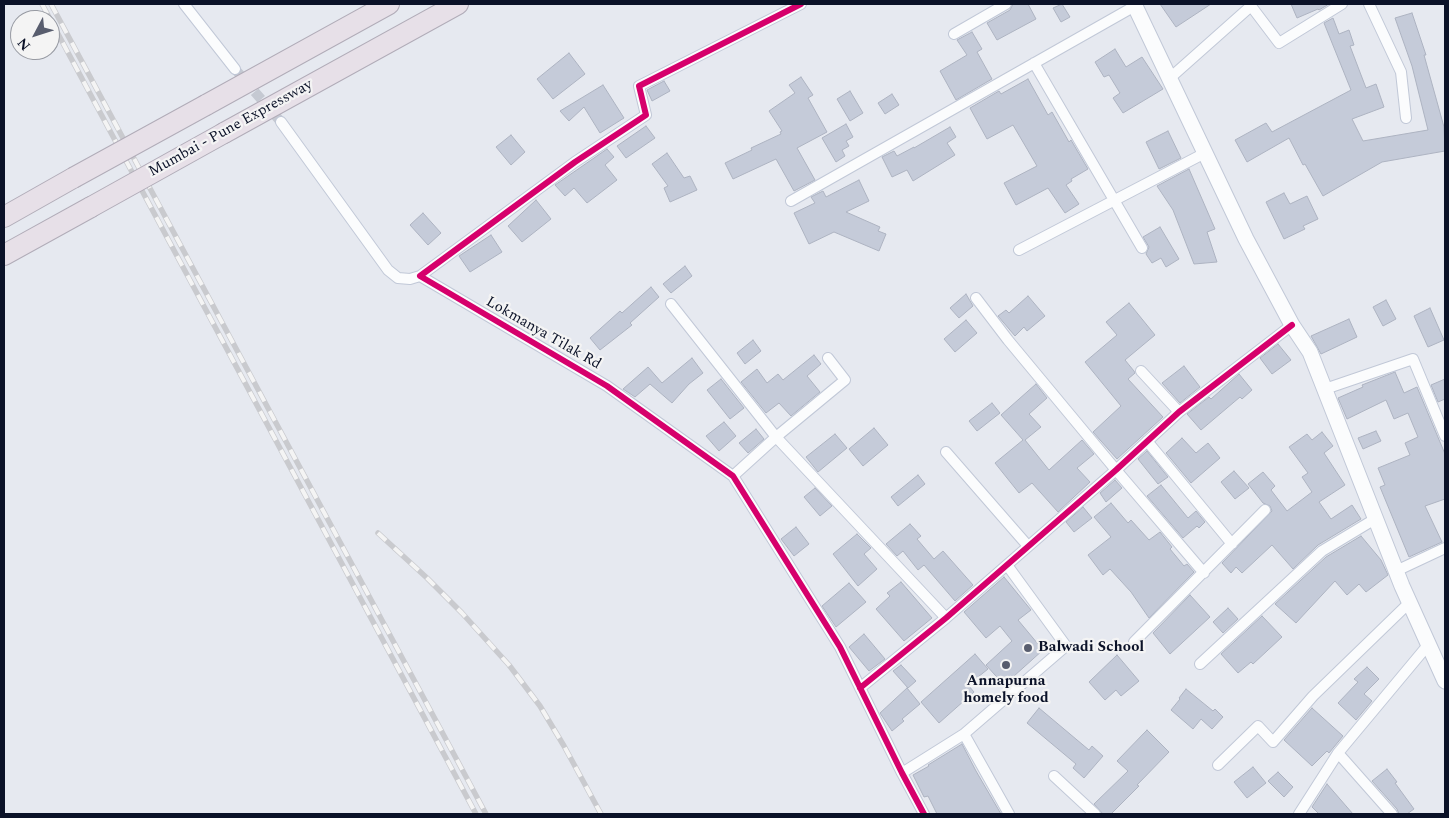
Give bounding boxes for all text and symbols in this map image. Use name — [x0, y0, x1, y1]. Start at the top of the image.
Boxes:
north arrow — [10, 10, 60, 60]
text: N — [12, 33, 36, 55]
street label: Mumbai - Pune Expressway — [146, 76, 316, 182]
street label: Lokmanya Tilak Rd — [482, 294, 604, 374]
place label: Balwadi School — [1038, 639, 1144, 657]
marker: Balwadi School — [1022, 642, 1034, 654]
marker: Annapurna homely food — [1000, 659, 1012, 671]
place label: Annapurna homely food — [963, 673, 1049, 708]

